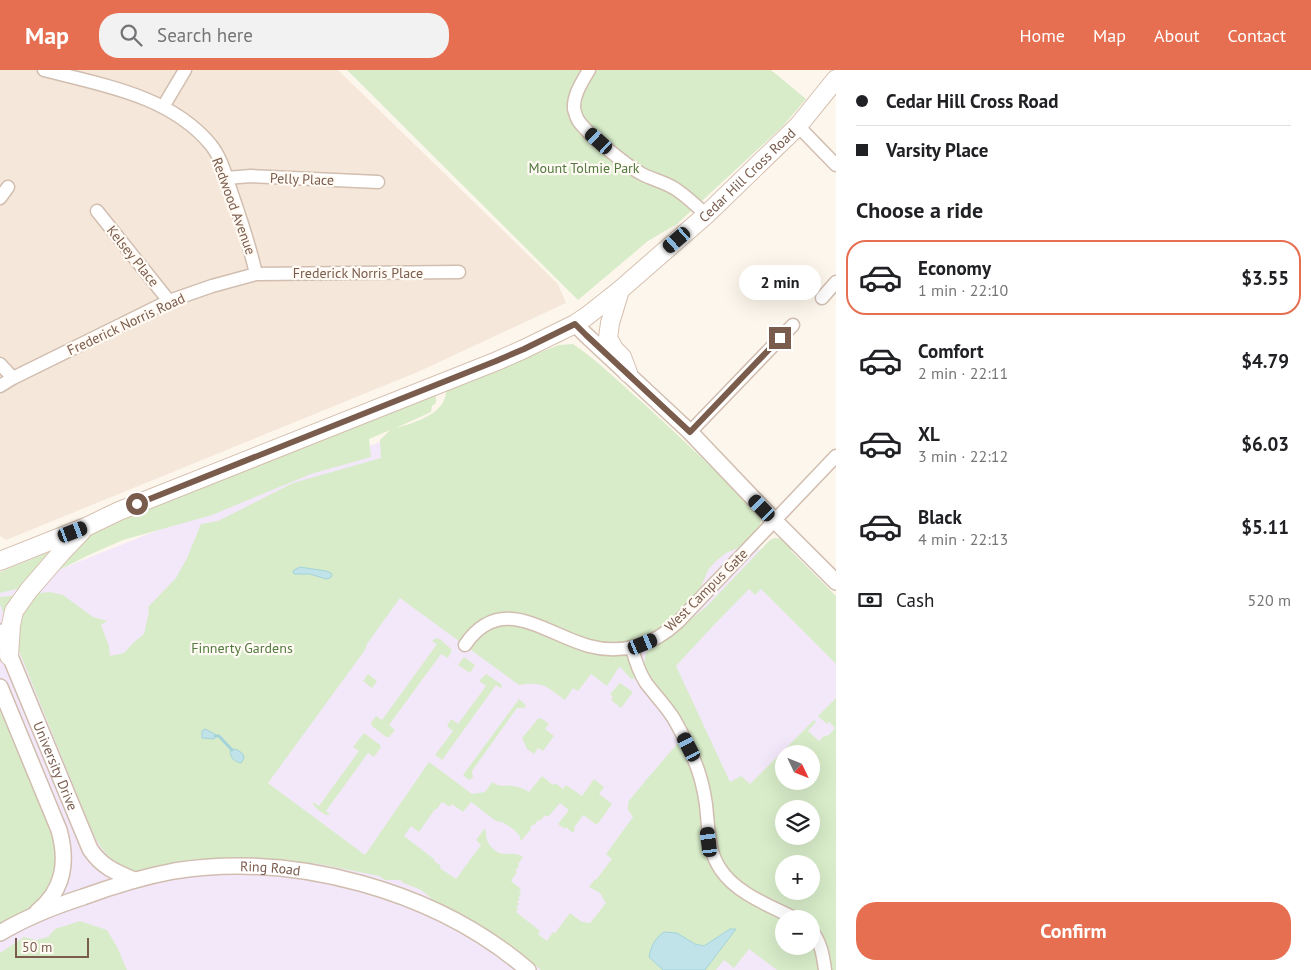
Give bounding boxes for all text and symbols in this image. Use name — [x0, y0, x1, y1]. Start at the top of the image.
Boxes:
search box — [99, 13, 449, 58]
text: Map — [25, 20, 69, 51]
icon: search — [117, 21, 145, 49]
text: Search here — [157, 23, 253, 47]
text: Home — [1019, 24, 1065, 47]
text: Map — [1093, 24, 1126, 47]
text: About — [1154, 24, 1200, 47]
text: Contact — [1228, 24, 1286, 47]
text: Cedar Hill Cross Road — [886, 89, 1058, 113]
street label: Cedar Hill Cross Road — [695, 124, 799, 226]
car — [582, 125, 615, 157]
text: Varsity Place — [886, 138, 988, 162]
street label: Redwood Avenue — [208, 155, 260, 257]
park label: Mount Tolmie Park — [528, 159, 640, 177]
street label: Pelly Place — [270, 169, 334, 189]
text: Choose a ride — [856, 196, 983, 224]
street label: Kelsey Place — [103, 222, 163, 290]
car — [660, 224, 693, 256]
icon: car — [858, 255, 903, 300]
text: Economy — [918, 256, 991, 280]
street label: Frederick Norris Place — [293, 264, 423, 282]
callout: 2 min — [739, 266, 821, 300]
text: $3.55 — [1241, 266, 1289, 290]
text: 2 min — [760, 272, 800, 292]
text: 1 min · 22:10 — [918, 280, 1008, 300]
street label: Frederick Norris Road — [64, 289, 188, 359]
route end — [769, 327, 791, 349]
icon: car — [858, 338, 903, 383]
text: Comfort — [918, 339, 984, 363]
text: $4.79 — [1241, 349, 1289, 373]
text: 2 min · 22:11 — [918, 363, 1008, 383]
icon: car — [858, 421, 903, 466]
text: XL — [918, 422, 940, 446]
text: $6.03 — [1241, 432, 1289, 456]
text: 3 min · 22:12 — [918, 446, 1008, 466]
car — [746, 492, 777, 524]
route start — [126, 493, 148, 515]
icon: car — [858, 504, 903, 549]
text: Black — [918, 505, 962, 529]
text: $5.11 — [1241, 515, 1289, 539]
car — [56, 520, 89, 544]
text: 4 min · 22:13 — [918, 529, 1008, 549]
street label: West Campus Gate — [661, 545, 751, 635]
icon: cash — [856, 586, 884, 614]
text: Cash — [896, 588, 934, 612]
text: 520 m — [1248, 590, 1291, 610]
car — [626, 631, 659, 657]
park label: Finnerty Gardens — [191, 639, 293, 657]
street label: University Drive — [29, 719, 82, 813]
car — [675, 730, 702, 764]
north arrow — [775, 745, 820, 790]
map controls — [775, 745, 820, 955]
button: layers — [775, 800, 820, 845]
car — [699, 826, 718, 858]
button: + — [775, 855, 820, 900]
street label: Ring Road — [240, 857, 302, 880]
button: Confirm — [856, 902, 1291, 960]
button: − — [775, 910, 820, 955]
scale bar — [15, 935, 89, 958]
text: 50 m — [22, 938, 52, 956]

